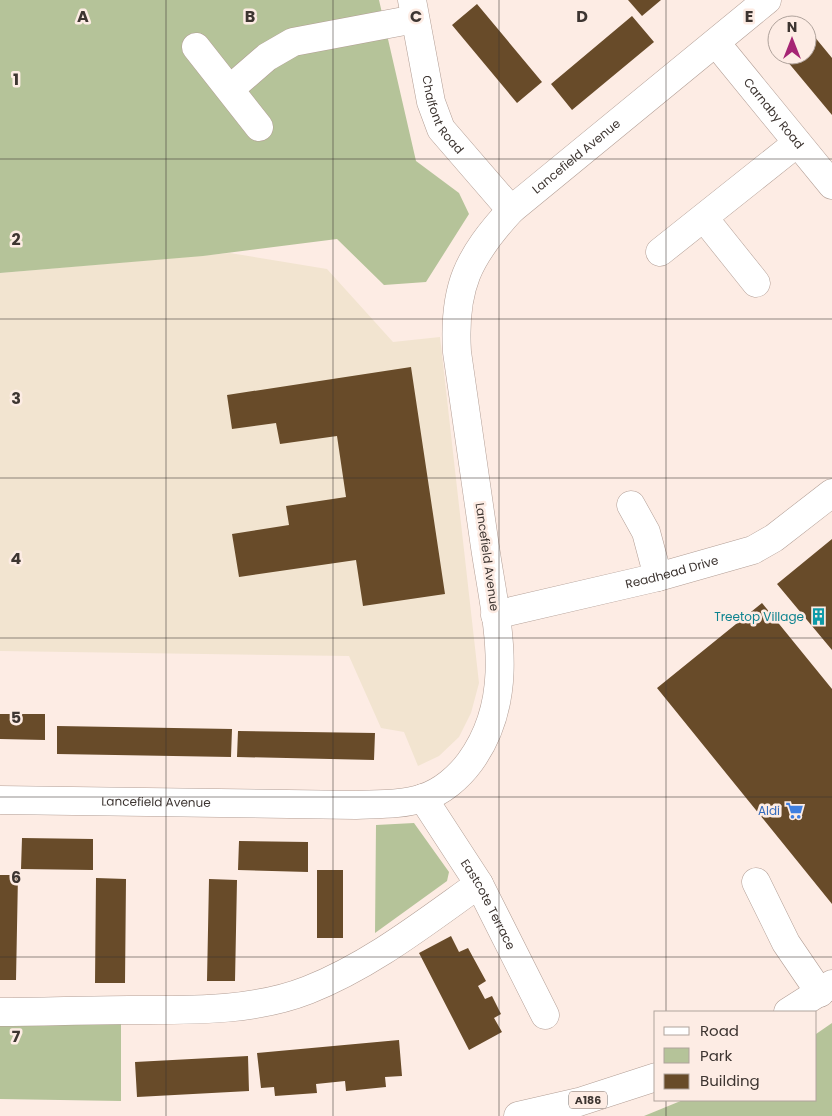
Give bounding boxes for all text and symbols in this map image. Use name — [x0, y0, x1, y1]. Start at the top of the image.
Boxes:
text: A — [77, 5, 89, 28]
text: B — [245, 5, 255, 28]
text: C — [410, 5, 422, 28]
text: D — [576, 5, 588, 28]
text: E — [745, 5, 753, 28]
north arrow — [767, 15, 817, 65]
text: N — [787, 17, 797, 37]
text: 1 — [13, 68, 19, 91]
street label: Chalfont Road — [418, 74, 468, 157]
street label: Carnaby Road — [740, 74, 808, 152]
street label: Lancefield Avenue — [528, 115, 624, 197]
text: 2 — [11, 228, 21, 251]
text: 3 — [11, 387, 21, 410]
street label: Lancefield Avenue — [471, 502, 504, 612]
text: 4 — [11, 547, 22, 570]
street label: Readhead Drive — [624, 551, 720, 592]
building icon: Treetop Village — [808, 607, 828, 627]
place label: Treetop Village — [714, 608, 804, 625]
text: 5 — [11, 706, 21, 729]
street label: Lancefield Avenue — [101, 792, 211, 811]
supermarket icon: Aldi — [784, 801, 804, 821]
place label: Aldi — [758, 802, 780, 819]
street label: Eastcote Terrace — [457, 856, 520, 953]
text: 6 — [11, 866, 21, 889]
legend — [654, 1011, 817, 1101]
text: Road — [700, 1020, 739, 1041]
text: 7 — [12, 1025, 21, 1048]
text: Park — [700, 1045, 732, 1066]
text: Building — [700, 1070, 760, 1091]
road number: A186 — [569, 1092, 607, 1108]

